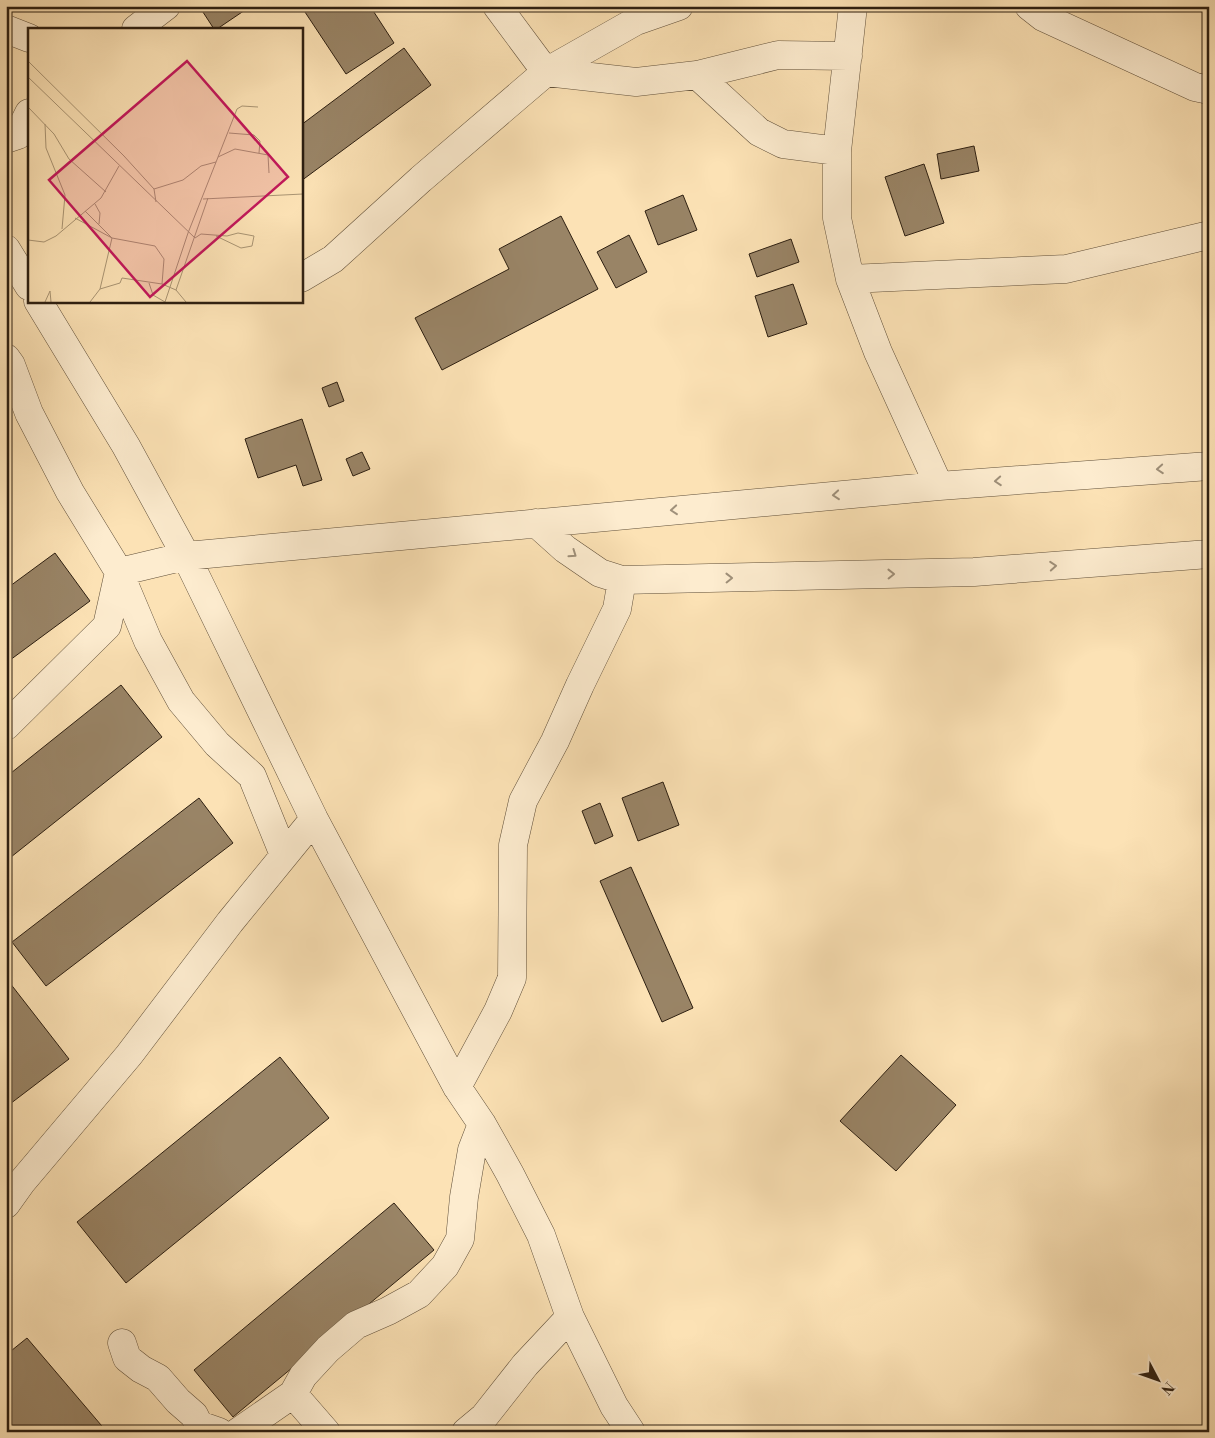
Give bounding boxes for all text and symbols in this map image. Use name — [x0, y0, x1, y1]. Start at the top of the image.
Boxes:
inset map — [28, 28, 302, 302]
one-way arrow — [1156, 464, 1164, 475]
one-way arrow — [994, 476, 1002, 487]
one-way arrow — [832, 489, 840, 500]
one-way arrow — [670, 504, 678, 515]
one-way arrow — [567, 548, 577, 557]
one-way arrow — [1050, 561, 1058, 572]
one-way arrow — [888, 569, 895, 579]
one-way arrow — [725, 572, 733, 583]
north arrow — [1132, 1356, 1182, 1406]
text: N — [1157, 1378, 1177, 1398]

